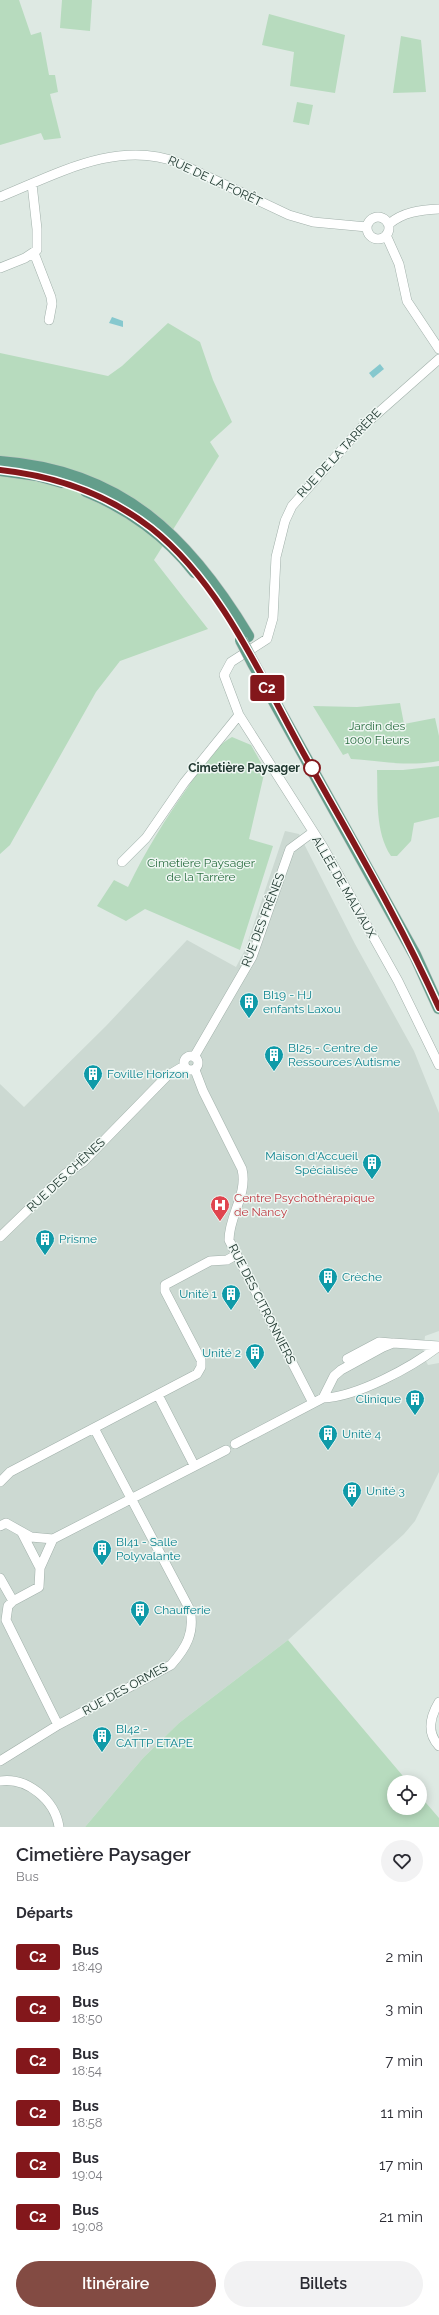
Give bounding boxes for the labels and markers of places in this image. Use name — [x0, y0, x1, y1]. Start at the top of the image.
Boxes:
marker: Cimetière Paysager — [303, 759, 321, 777]
place label: Cimetière Paysager — [188, 761, 300, 775]
place label: BI19 - HJ enfants Laxou — [263, 988, 341, 1016]
building icon: BI19 - HJ enfants Laxou — [238, 991, 260, 1019]
place label: BI25 - Centre de Ressources Autisme — [288, 1041, 400, 1069]
building icon: BI25 - Centre de Ressources Autisme — [263, 1044, 285, 1072]
building icon: Foville Horizon — [82, 1063, 104, 1091]
place label: Foville Horizon — [107, 1067, 189, 1081]
place label: Maison d'Accueil Spécialisée — [265, 1149, 359, 1177]
building icon: Maison d'Accueil Spécialisée — [361, 1152, 383, 1180]
place label: Centre Psychothérapique de Nancy — [234, 1191, 375, 1219]
hospital icon: Centre Psychothérapique de Nancy — [209, 1194, 231, 1222]
building icon: Prisme — [34, 1228, 56, 1256]
place label: Prisme — [59, 1232, 97, 1246]
building icon: Crèche — [317, 1266, 339, 1294]
place label: Crèche — [342, 1270, 382, 1284]
building icon: Unité 1 — [220, 1283, 242, 1311]
place label: Unité 1 — [179, 1287, 217, 1301]
building icon: Unité 2 — [244, 1342, 266, 1370]
place label: Unité 2 — [202, 1346, 241, 1360]
building icon: Clinique — [404, 1388, 426, 1416]
place label: Clinique — [356, 1392, 401, 1406]
building icon: Unité 4 — [317, 1423, 339, 1451]
place label: Unité 4 — [342, 1427, 382, 1441]
building icon: Unité 3 — [341, 1480, 363, 1508]
place label: Unité 3 — [366, 1484, 405, 1498]
place label: BI41 - Salle Polyvalante — [116, 1535, 181, 1563]
building icon: BI41 - Salle Polyvalante — [91, 1538, 113, 1566]
building icon: Chaufferie — [129, 1599, 151, 1627]
place label: Chaufferie — [154, 1603, 211, 1617]
place label: BI42 - CATTP ETAPE — [116, 1722, 193, 1750]
building icon: BI42 - CATTP ETAPE — [91, 1725, 113, 1753]

